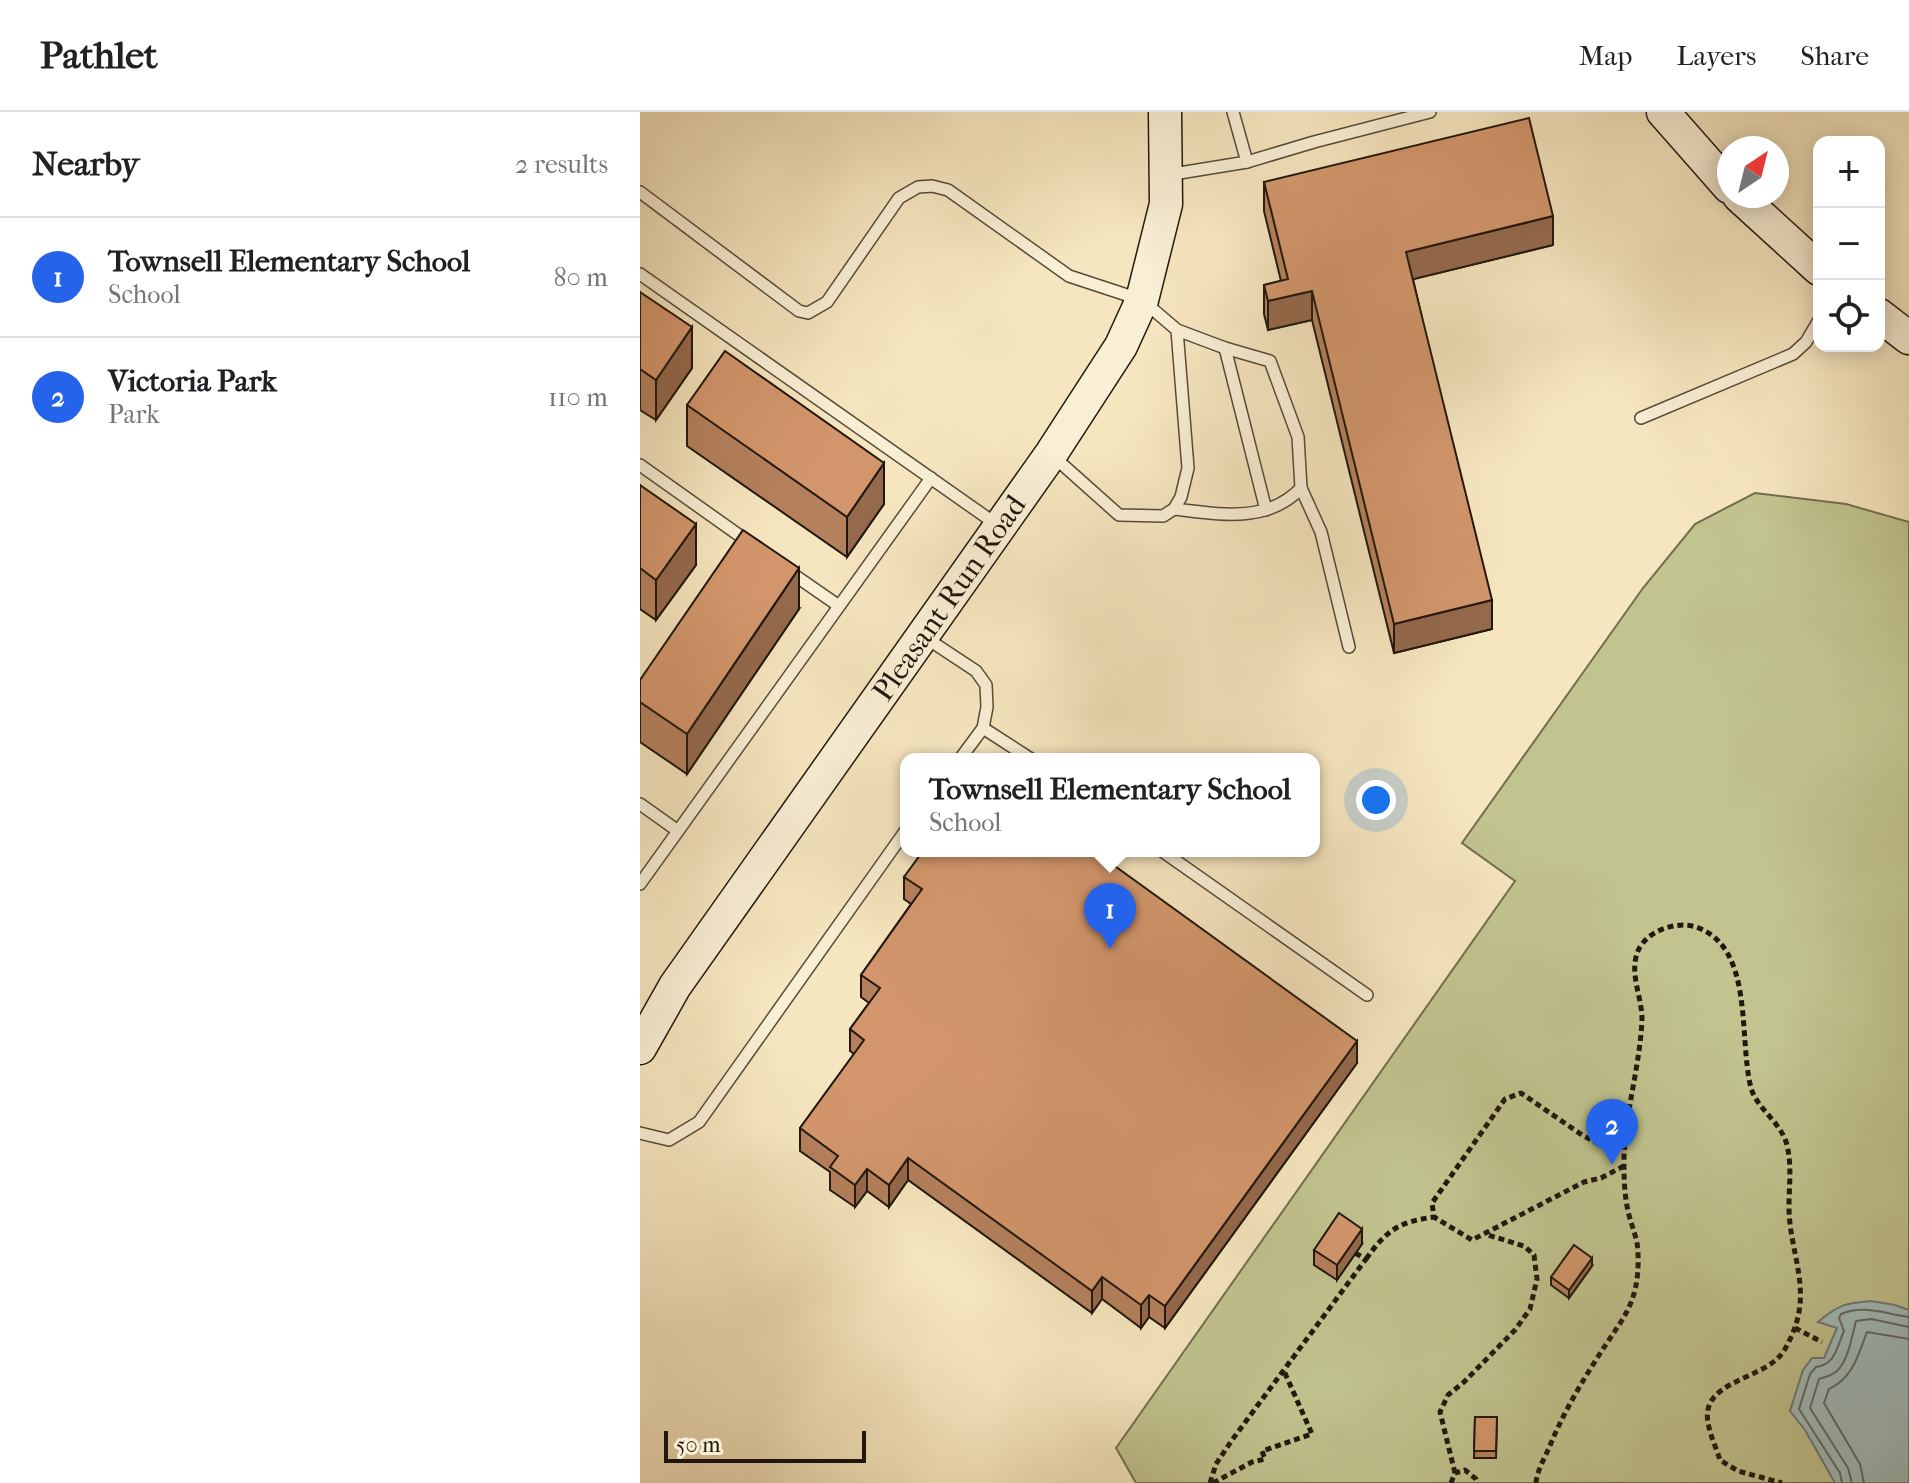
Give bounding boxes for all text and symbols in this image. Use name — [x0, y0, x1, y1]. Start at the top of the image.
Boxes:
text: Pathlet — [40, 33, 158, 78]
text: Map — [1579, 39, 1632, 72]
text: Layers — [1676, 39, 1756, 72]
text: Share — [1800, 39, 1869, 72]
north arrow — [1717, 136, 1789, 208]
map controls — [1813, 136, 1885, 352]
button: + — [1813, 136, 1885, 208]
text: Nearby — [32, 144, 139, 184]
text: 2 results — [515, 149, 608, 180]
button: − — [1813, 208, 1885, 280]
text: Townsell Elementary School — [108, 244, 470, 279]
text: 1 — [53, 262, 63, 293]
text: 80 m — [553, 262, 608, 293]
text: School — [108, 279, 181, 310]
button: locate — [1813, 280, 1885, 352]
text: Victoria Park — [108, 364, 277, 399]
text: 2 — [51, 382, 65, 413]
text: 110 m — [548, 382, 608, 413]
text: Park — [108, 399, 160, 430]
street label: Pleasant Run Road — [865, 488, 1034, 708]
popup — [900, 753, 1320, 857]
text: Townsell Elementary School — [929, 772, 1291, 807]
your location — [1356, 780, 1396, 820]
text: School — [929, 807, 1002, 838]
pin: 1 — [1084, 883, 1136, 949]
pin: 2 — [1586, 1099, 1638, 1165]
scale bar — [664, 1427, 866, 1463]
text: 50 m — [676, 1432, 721, 1458]

